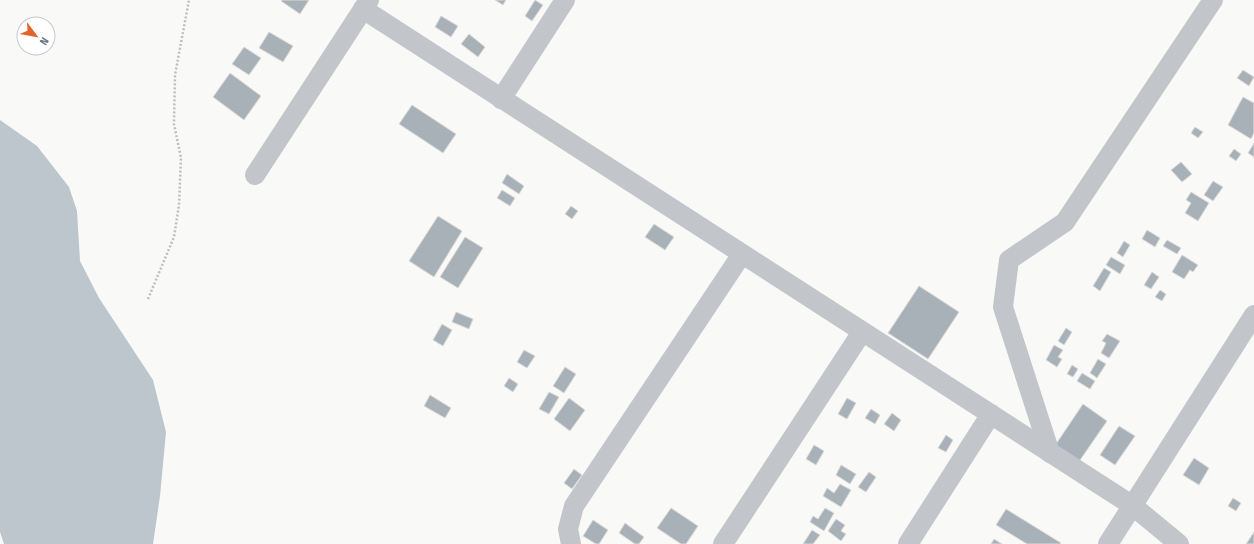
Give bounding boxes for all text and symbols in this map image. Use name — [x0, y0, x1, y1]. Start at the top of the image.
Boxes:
north arrow — [16, 16, 56, 56]
text: N — [37, 35, 51, 47]

